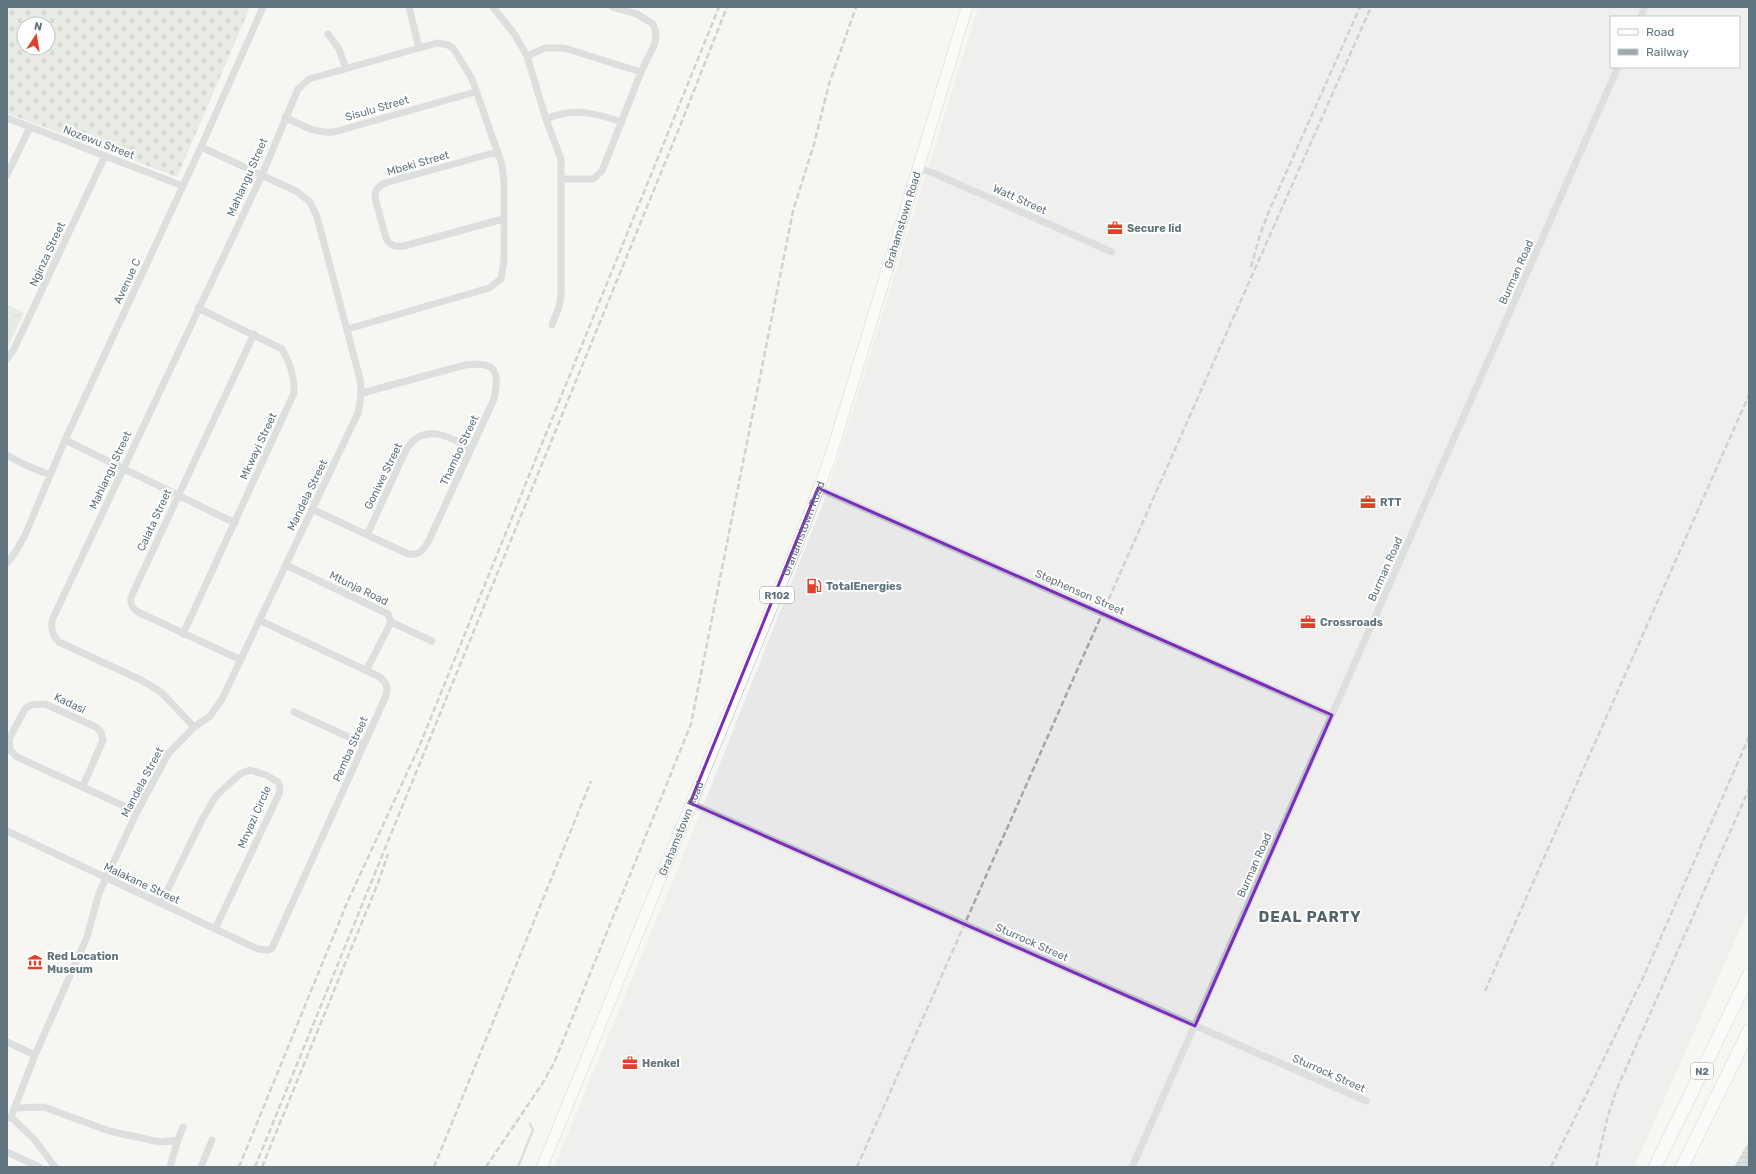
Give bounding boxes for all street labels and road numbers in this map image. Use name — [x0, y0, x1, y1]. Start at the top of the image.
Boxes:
street label: Sisulu Street — [344, 93, 411, 124]
street label: Nozewu Street — [61, 123, 137, 162]
street label: Mahlangu Street — [224, 135, 271, 218]
street label: Mbeki Street — [385, 148, 451, 179]
street label: Grahamstown Road — [882, 170, 924, 270]
street label: Watt Street — [991, 182, 1049, 217]
street label: Nginza Street — [27, 219, 68, 289]
street label: Burman Road — [1496, 238, 1537, 307]
street label: Avenue C — [111, 256, 144, 306]
street label: Mkwayi Street — [237, 410, 280, 482]
street label: Thambo Street — [437, 412, 482, 487]
street label: Mahlangu Street — [87, 428, 135, 511]
street label: Goniwe Street — [362, 440, 405, 512]
street label: Mandela Street — [285, 457, 331, 533]
street label: Grahamstown Road — [779, 479, 828, 578]
street label: Calata Street — [134, 486, 175, 553]
street label: Burman Road — [1365, 535, 1406, 604]
street label: Stephenson Street — [1033, 567, 1127, 618]
street label: Mtunja Road — [327, 569, 390, 608]
road number: R102 — [760, 587, 794, 603]
street label: Kadasi — [52, 690, 88, 716]
street label: Pemba Street — [330, 714, 371, 784]
street label: Mandela Street — [119, 744, 167, 819]
street label: Grahamstown Road — [656, 780, 707, 878]
street label: Mnyazi Circle — [235, 784, 274, 850]
street label: Burman Road — [1234, 831, 1275, 900]
street label: Malakane Street — [102, 860, 183, 907]
street label: Sturrock Street — [993, 921, 1071, 965]
street label: Sturrock Street — [1290, 1052, 1368, 1096]
road number: N2 — [1691, 1063, 1713, 1079]

